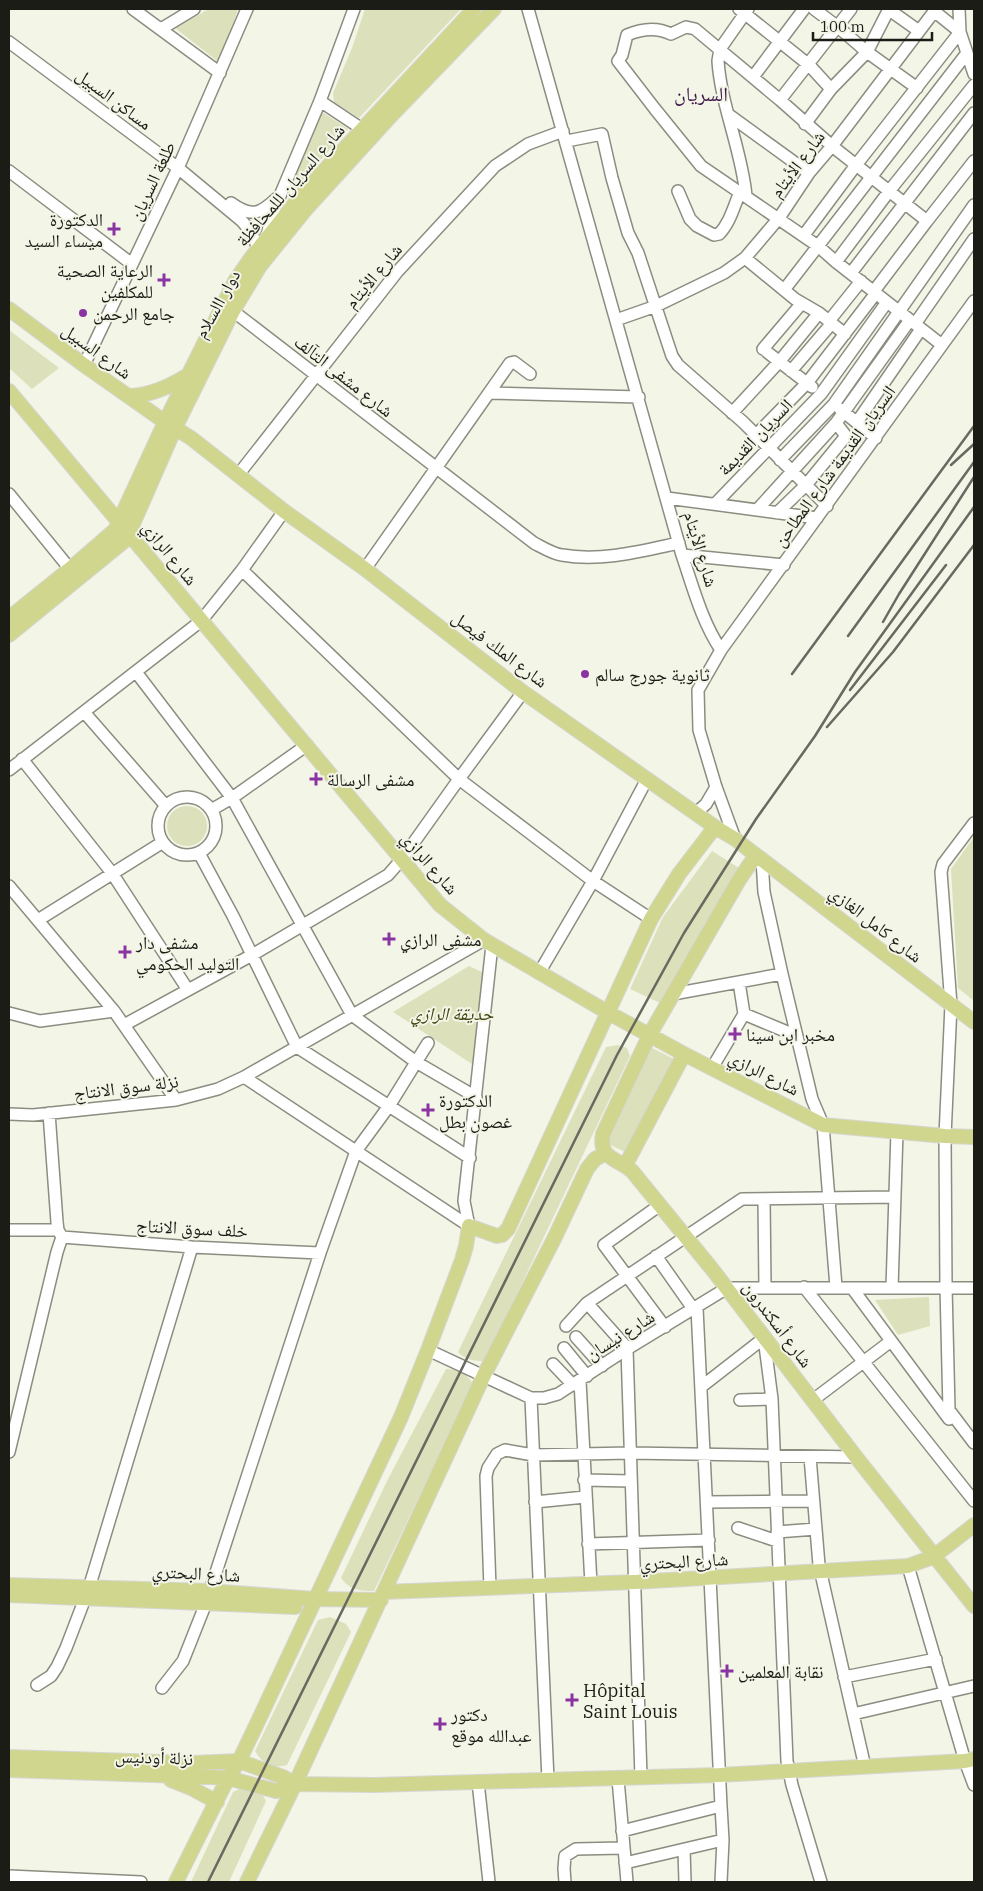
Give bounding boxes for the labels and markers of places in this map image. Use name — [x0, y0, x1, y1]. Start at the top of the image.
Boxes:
place label: الدكتورة ميساء السيد — [25, 208, 103, 252]
marker: الدكتورة ميساء السيد — [107, 222, 121, 236]
place label: الرعاية الصحية للمكلفين — [57, 259, 153, 303]
marker: الرعاية الصحية للمكلفين — [157, 273, 171, 287]
place label: جامع الرحمن — [93, 302, 175, 326]
marker: جامع الرحمن — [77, 307, 89, 319]
place label: ثانوية جورج سالم — [595, 663, 710, 687]
marker: ثانوية جورج سالم — [579, 668, 591, 680]
place label: مشفى الرسالة — [327, 768, 414, 791]
marker: مشفى الرسالة — [309, 772, 323, 786]
place label: مشفى الرازي — [400, 928, 481, 954]
place label: مشفى دار التوليد الحكومي — [135, 931, 239, 978]
marker: مشفى الرازي — [382, 932, 396, 946]
marker: مشفى دار التوليد الحكومي — [118, 945, 132, 959]
place label: مخبر ابن سينا — [746, 1023, 835, 1046]
marker: مخبر ابن سينا — [728, 1027, 742, 1041]
place label: الدكتورة غصون بطل — [439, 1089, 512, 1133]
marker: الدكتورة غصون بطل — [421, 1103, 435, 1117]
place label: نقابة المعلمين — [738, 1660, 824, 1683]
marker: نقابة المعلمين — [720, 1664, 734, 1678]
place label: Hôpital Saint Louis — [583, 1679, 678, 1723]
marker: Hôpital Saint Louis — [565, 1693, 579, 1707]
place label: دكتور عبدالله موقع — [450, 1703, 531, 1748]
marker: دكتور عبدالله موقع — [433, 1717, 447, 1731]

